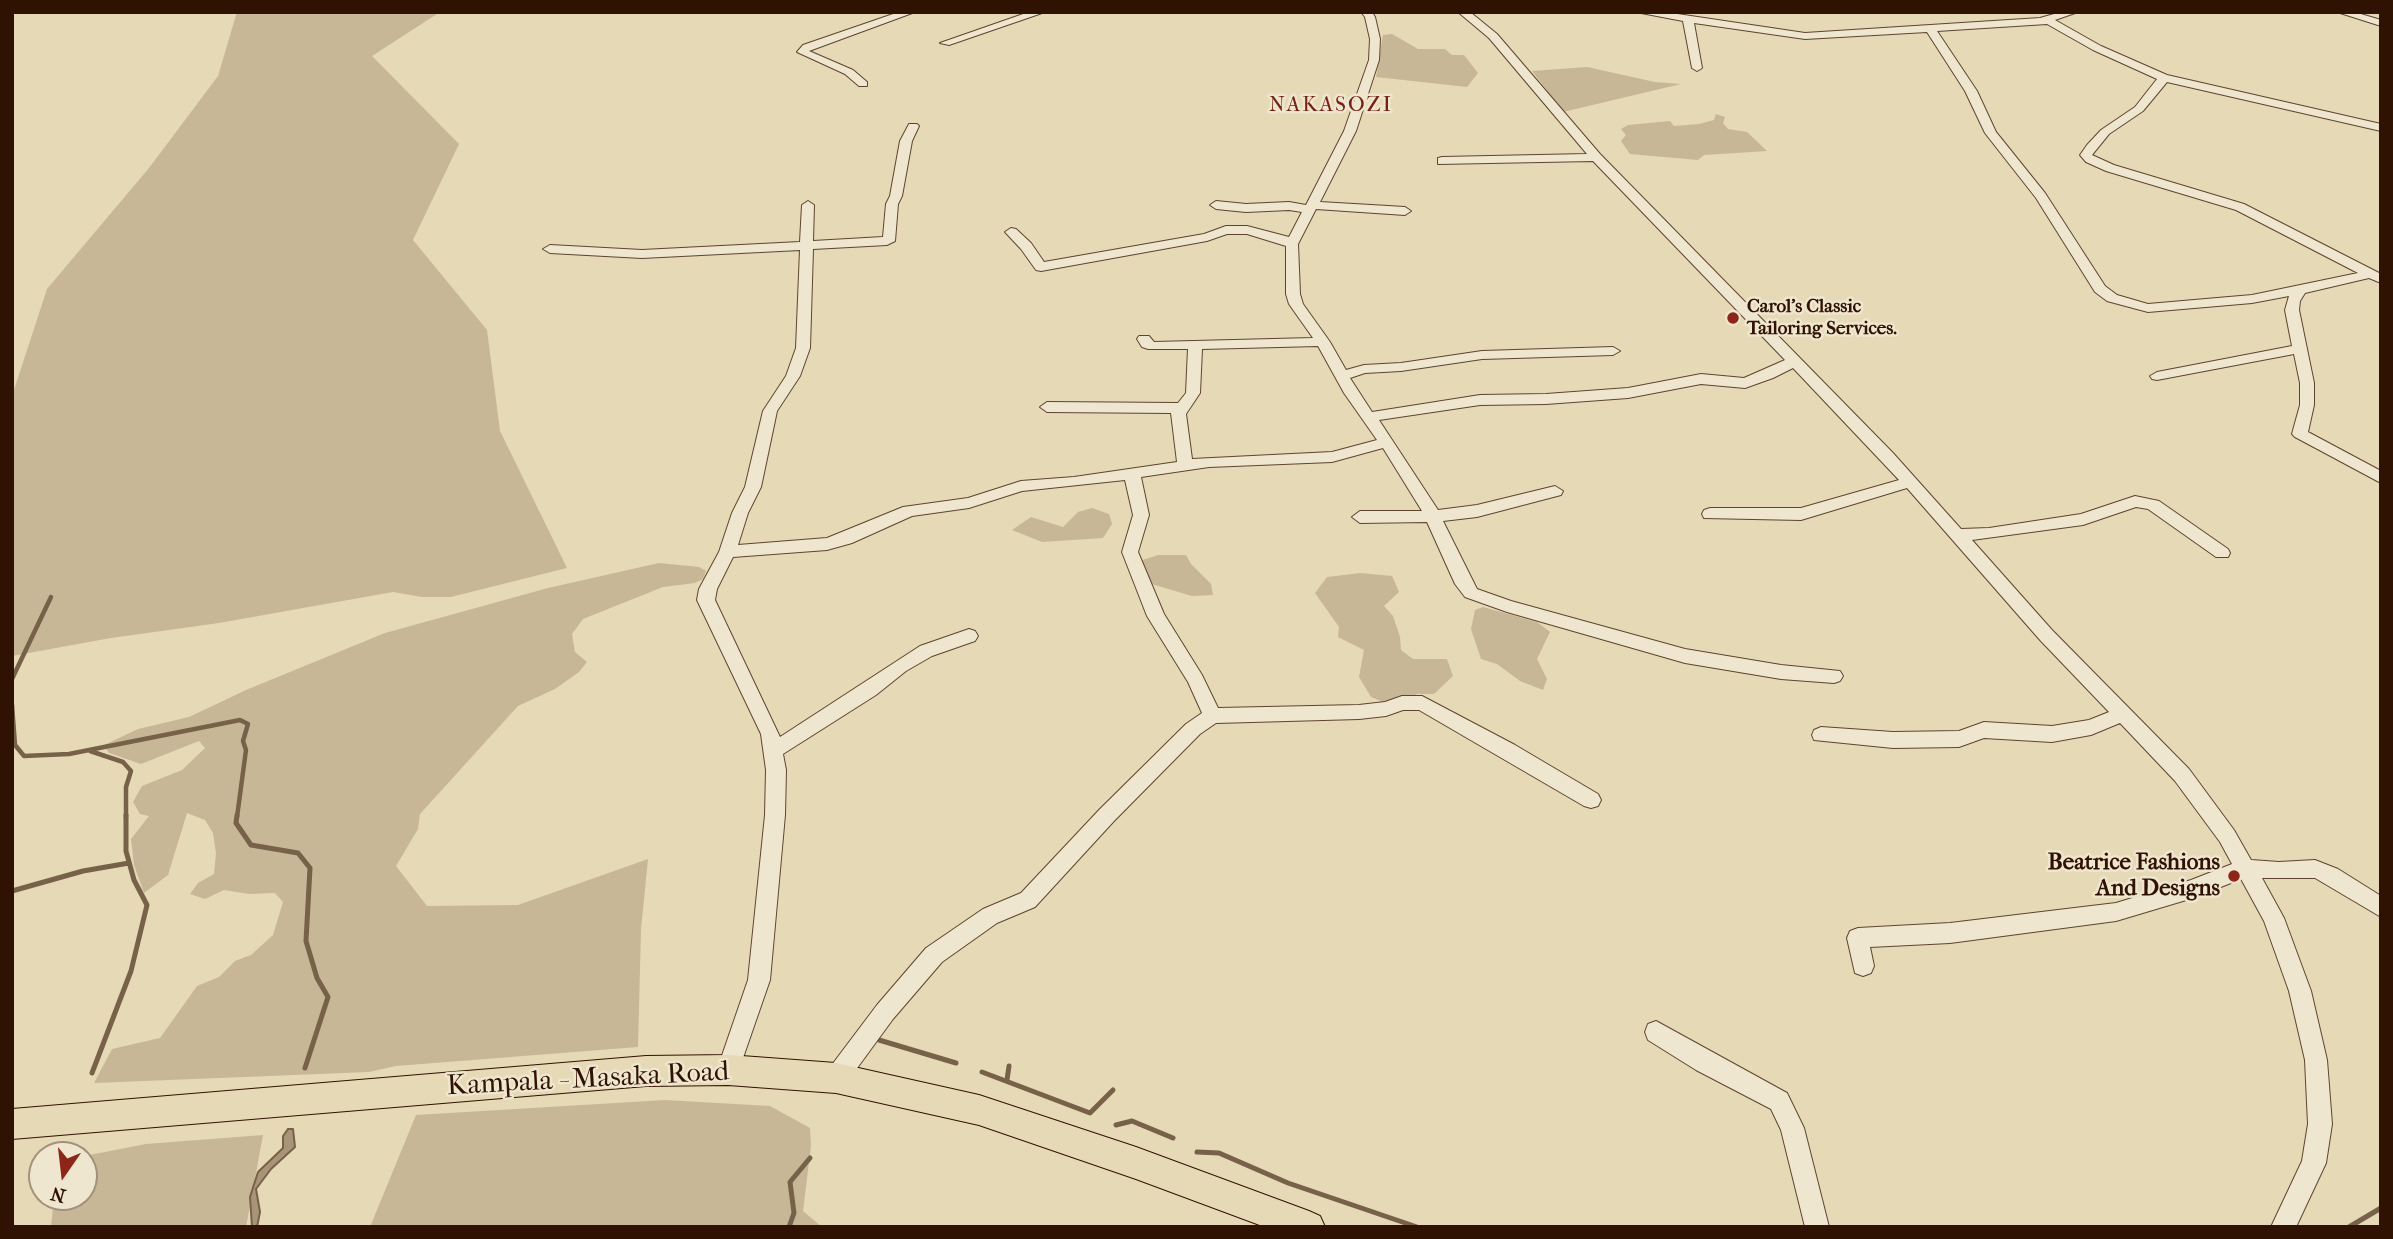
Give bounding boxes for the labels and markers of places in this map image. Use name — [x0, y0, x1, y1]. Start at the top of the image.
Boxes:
place label: Carol's Classic Tailoring Services. — [1747, 296, 1897, 340]
marker: Carol's Classic Tailoring Services. — [1725, 310, 1741, 326]
place label: Beatrice Fashions And Designs — [2048, 849, 2220, 903]
marker: Beatrice Fashions And Designs — [2226, 868, 2242, 884]

